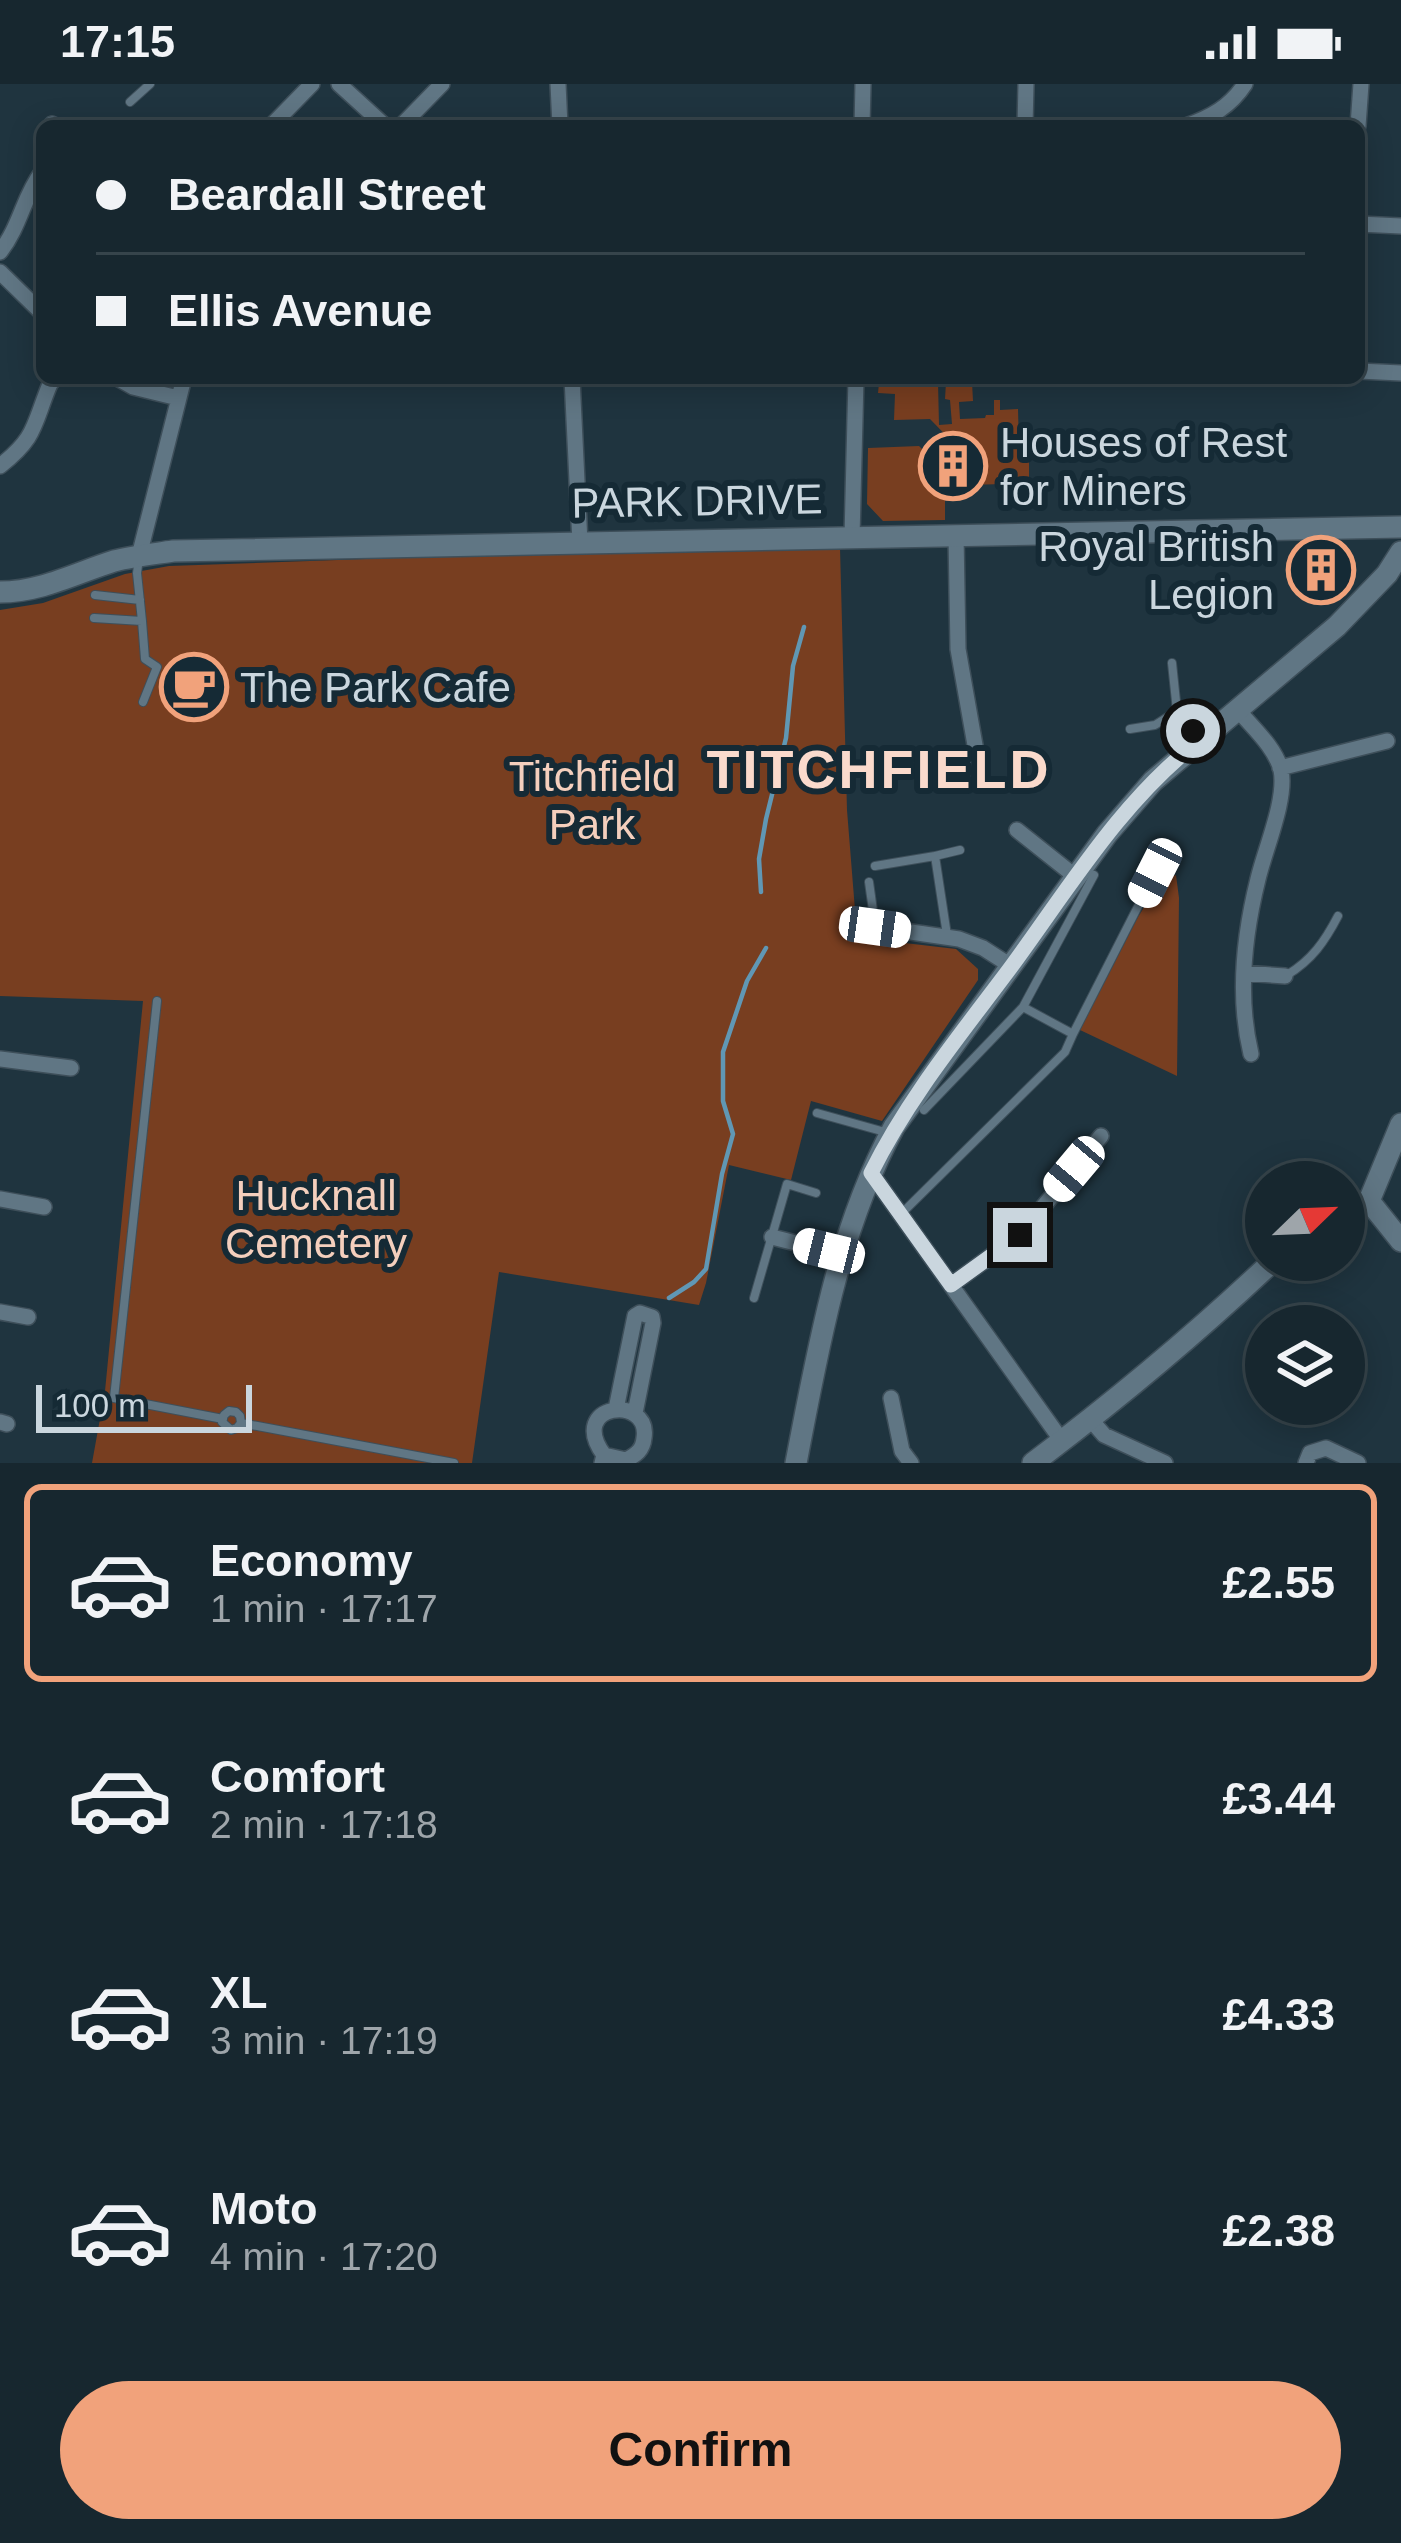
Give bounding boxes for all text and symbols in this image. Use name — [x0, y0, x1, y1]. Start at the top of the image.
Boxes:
text: 17:15 — [60, 16, 175, 67]
text: Beardall Street — [168, 169, 486, 220]
text: Ellis Avenue — [168, 285, 432, 336]
place label: Houses of Rest for Miners — [1000, 419, 1287, 514]
building icon: Houses of Rest for Miners — [918, 431, 988, 501]
street label: PARK DRIVE — [571, 475, 823, 527]
place label: Royal British Legion — [1038, 523, 1274, 618]
building icon: Royal British Legion — [1286, 535, 1356, 605]
cafe icon: The Park Cafe — [159, 652, 229, 722]
place label: The Park Cafe — [240, 664, 511, 711]
route start — [1166, 704, 1220, 758]
district label: TITCHFIELD — [707, 739, 1051, 799]
park label: Titchfield Park — [509, 753, 675, 848]
car — [1123, 833, 1187, 913]
car — [837, 904, 913, 950]
car — [1037, 1130, 1111, 1208]
north arrow — [1245, 1161, 1365, 1281]
map controls — [1245, 1161, 1365, 1425]
park label: Hucknall Cemetery — [225, 1172, 407, 1267]
route end — [993, 1208, 1047, 1262]
car — [790, 1225, 868, 1277]
button: layers — [1245, 1305, 1365, 1425]
scale bar — [36, 1379, 252, 1432]
text: 100 m — [54, 1387, 146, 1424]
icon: car — [66, 1529, 174, 1637]
text: Economy — [210, 1535, 413, 1586]
text: £2.55 — [1222, 1557, 1335, 1608]
text: 1 min · 17:17 — [210, 1587, 438, 1630]
icon: car — [66, 1745, 174, 1853]
text: Comfort — [210, 1751, 385, 1802]
text: £3.44 — [1222, 1773, 1335, 1824]
text: 2 min · 17:18 — [210, 1803, 438, 1846]
icon: car — [66, 1961, 174, 2069]
text: XL — [210, 1967, 268, 2018]
text: £4.33 — [1222, 1989, 1335, 2040]
text: 3 min · 17:19 — [210, 2019, 438, 2062]
icon: car — [66, 2177, 174, 2285]
text: Moto — [210, 2183, 317, 2234]
text: £2.38 — [1222, 2205, 1335, 2256]
text: 4 min · 17:20 — [210, 2235, 438, 2278]
button: Confirm — [60, 2381, 1341, 2519]

